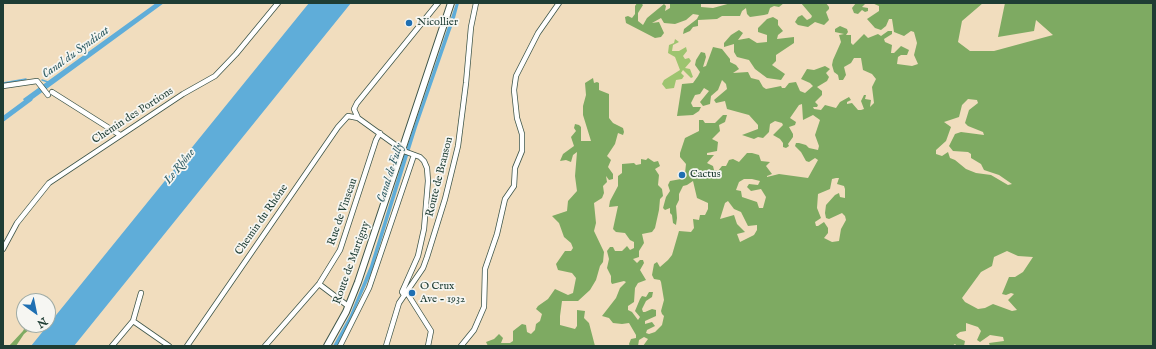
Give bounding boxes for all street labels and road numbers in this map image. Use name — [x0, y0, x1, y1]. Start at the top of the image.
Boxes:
street label: Chemin des Portions — [90, 85, 176, 147]
street label: Route de Branson — [424, 136, 456, 218]
street label: Rue de Vinseau — [325, 177, 361, 247]
street label: Chemin du Rhône — [233, 182, 291, 258]
street label: Route de Martigny — [331, 220, 373, 306]

